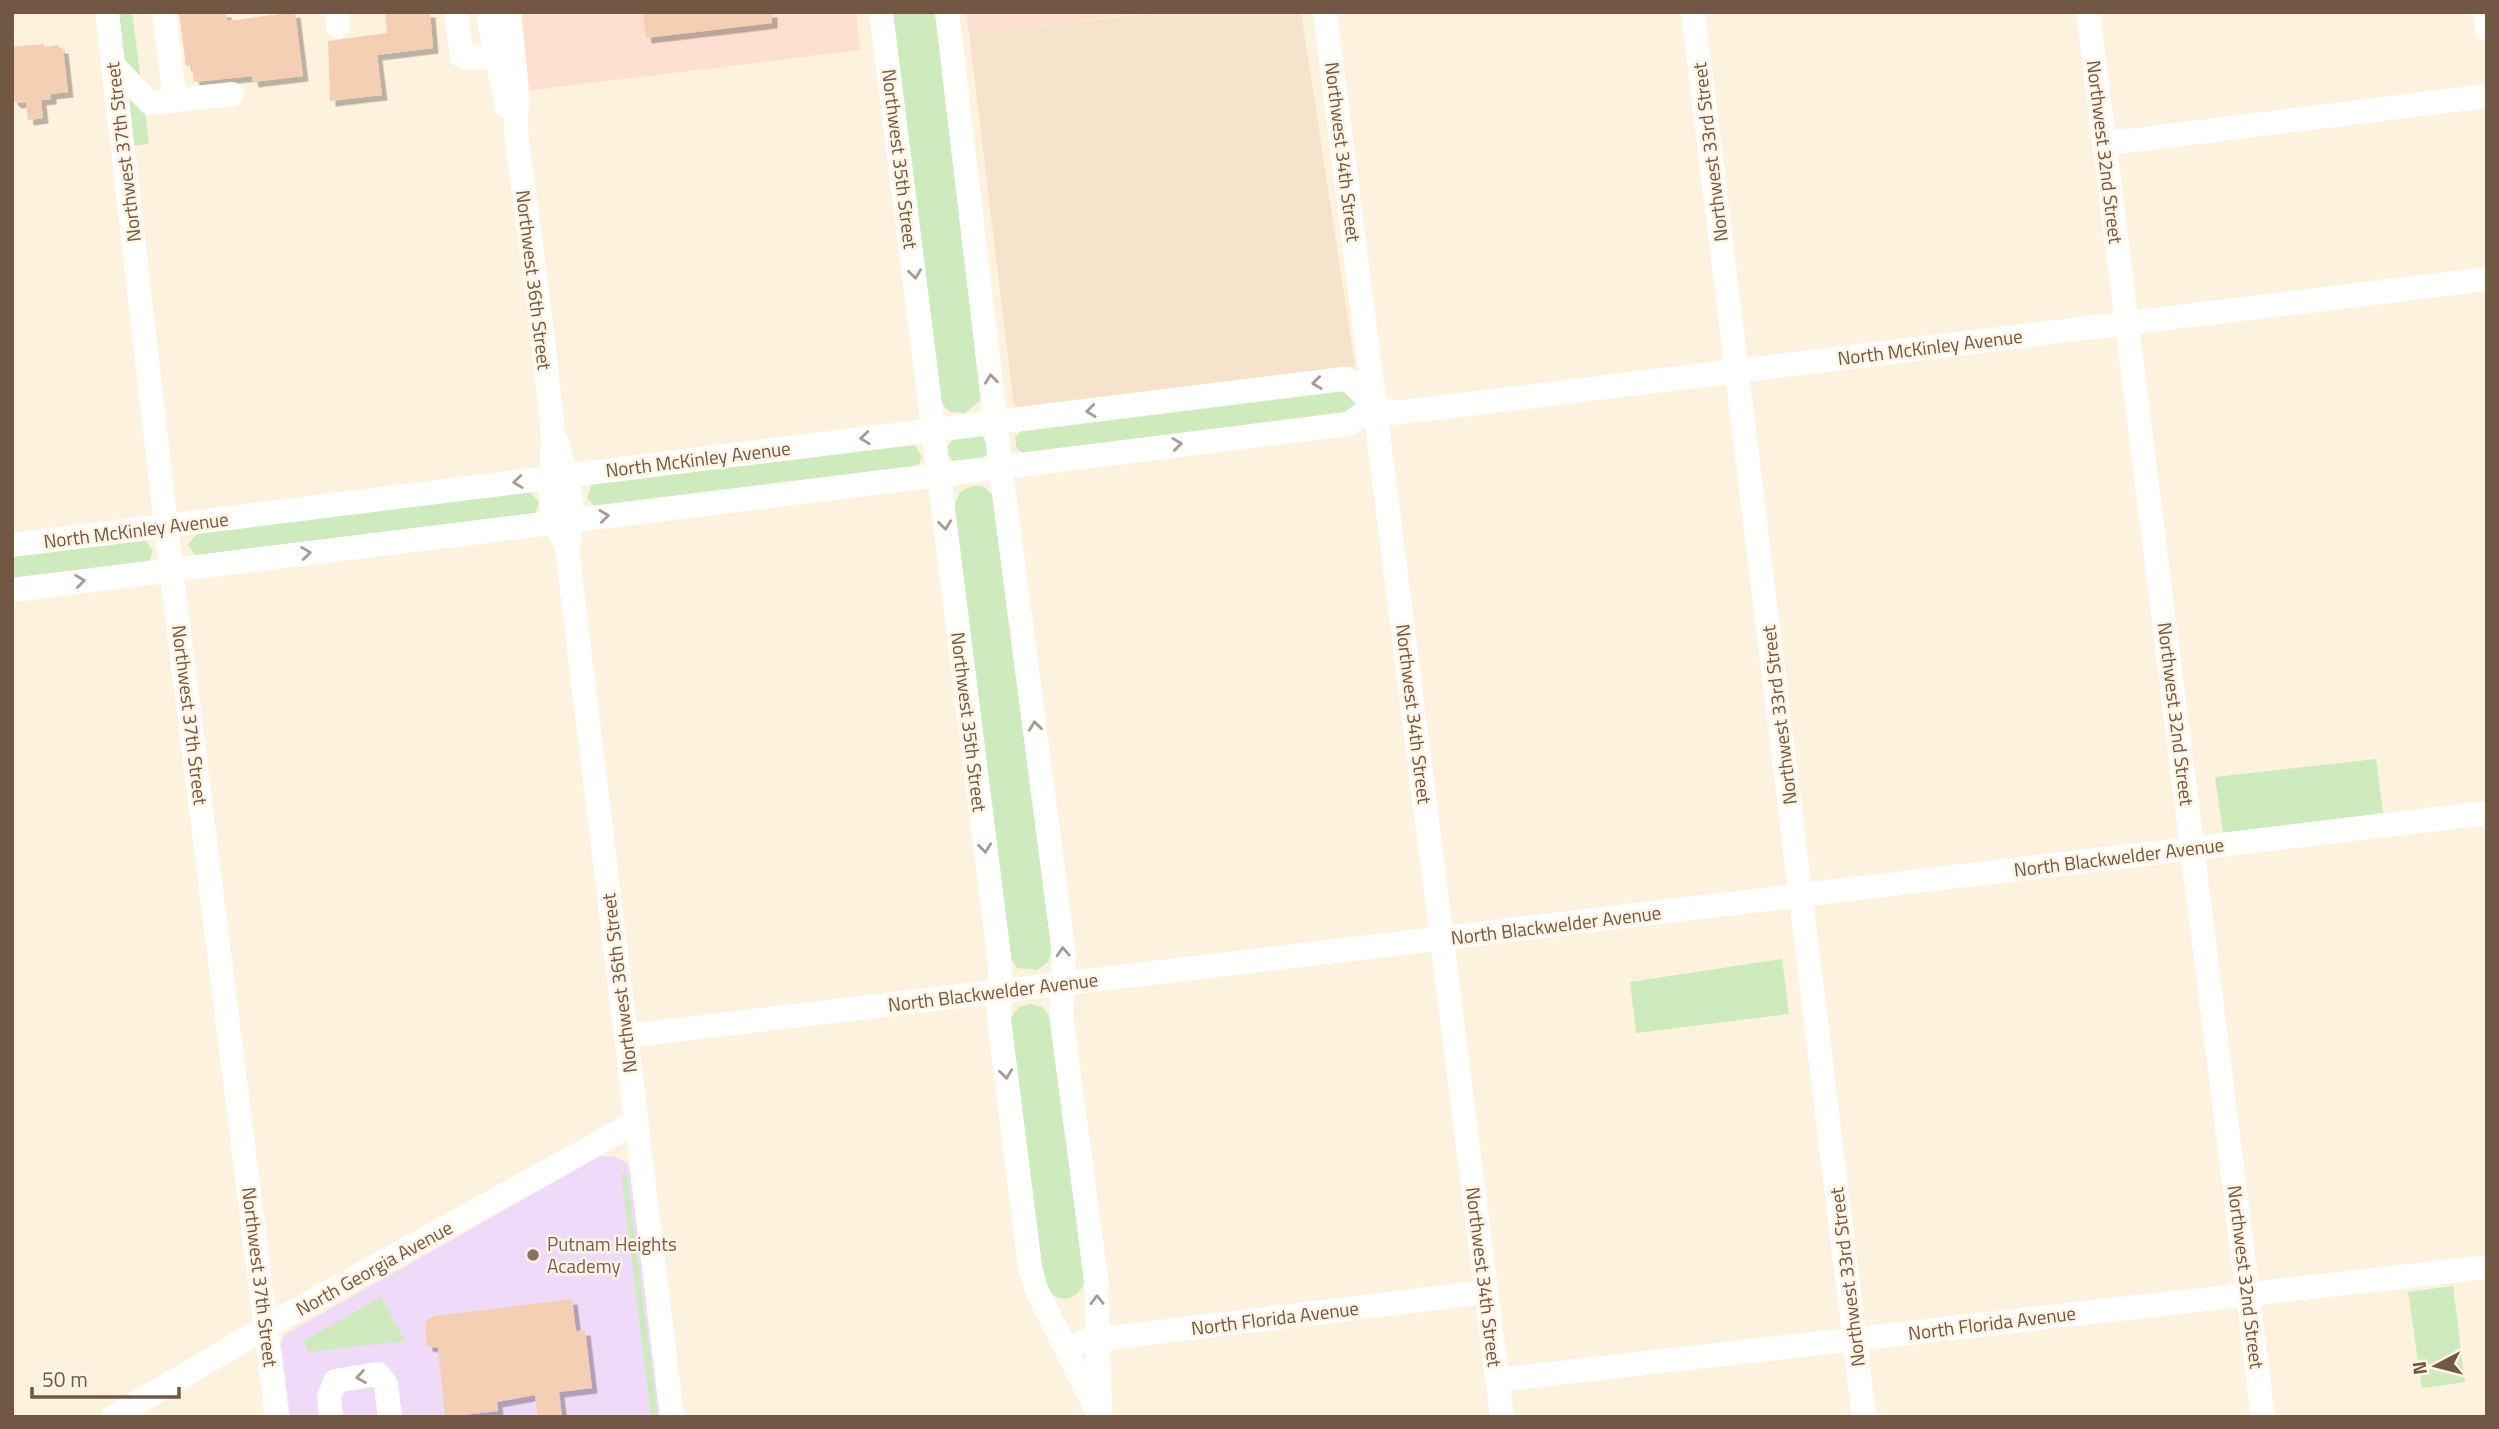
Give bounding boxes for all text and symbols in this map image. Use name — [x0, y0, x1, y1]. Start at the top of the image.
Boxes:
street label: Northwest 32nd Street — [2080, 59, 2131, 246]
street label: Northwest 37th Street — [97, 60, 148, 244]
street label: Northwest 34th Street — [1318, 60, 1369, 244]
street label: Northwest 33rd Street — [1684, 60, 1735, 243]
street label: Northwest 35th Street — [875, 67, 926, 251]
street label: Northwest 36th Street — [509, 188, 560, 372]
one-way arrow — [907, 269, 922, 280]
street label: North McKinley Avenue — [1836, 321, 2024, 372]
one-way arrow — [984, 373, 999, 385]
one-way arrow — [1311, 375, 1323, 390]
one-way arrow — [1085, 404, 1097, 419]
one-way arrow — [859, 431, 871, 446]
street label: North McKinley Avenue — [604, 433, 792, 484]
one-way arrow — [1171, 437, 1183, 452]
one-way arrow — [512, 475, 524, 490]
street label: North McKinley Avenue — [42, 504, 230, 555]
one-way arrow — [599, 508, 610, 523]
one-way arrow — [937, 519, 952, 530]
one-way arrow — [300, 545, 312, 560]
one-way arrow — [74, 574, 86, 589]
street label: Northwest 32nd Street — [2151, 621, 2202, 808]
street label: Northwest 34th Street — [1389, 622, 1440, 806]
street label: Northwest 37th Street — [165, 623, 216, 807]
street label: Northwest 33rd Street — [1753, 623, 1804, 806]
street label: Northwest 35th Street — [944, 630, 995, 814]
one-way arrow — [1027, 720, 1042, 732]
street label: North Blackwelder Avenue — [2012, 829, 2226, 884]
one-way arrow — [978, 842, 993, 853]
street label: Northwest 36th Street — [593, 891, 644, 1075]
street label: North Blackwelder Avenue — [1449, 897, 1663, 952]
one-way arrow — [1056, 946, 1071, 957]
street label: North Blackwelder Avenue — [886, 964, 1100, 1019]
one-way arrow — [998, 1068, 1013, 1080]
street label: Northwest 32nd Street — [2221, 1184, 2272, 1371]
street label: Northwest 37th Street — [235, 1185, 286, 1369]
street label: Northwest 34th Street — [1459, 1185, 1510, 1369]
street label: Northwest 33rd Street — [1821, 1185, 1872, 1368]
street label: North Georgia Avenue — [290, 1212, 457, 1323]
place label: Putnam Heights Academy — [547, 1229, 677, 1280]
marker: Putnam Heights Academy — [525, 1247, 541, 1263]
street label: North Florida Avenue — [1189, 1293, 1360, 1342]
one-way arrow — [1089, 1294, 1104, 1305]
street label: North Florida Avenue — [1906, 1298, 2077, 1347]
north arrow — [2401, 1331, 2471, 1401]
scale bar — [32, 1356, 178, 1400]
text: N — [2403, 1360, 2434, 1376]
text: 50 m — [42, 1363, 88, 1395]
one-way arrow — [355, 1369, 366, 1384]

